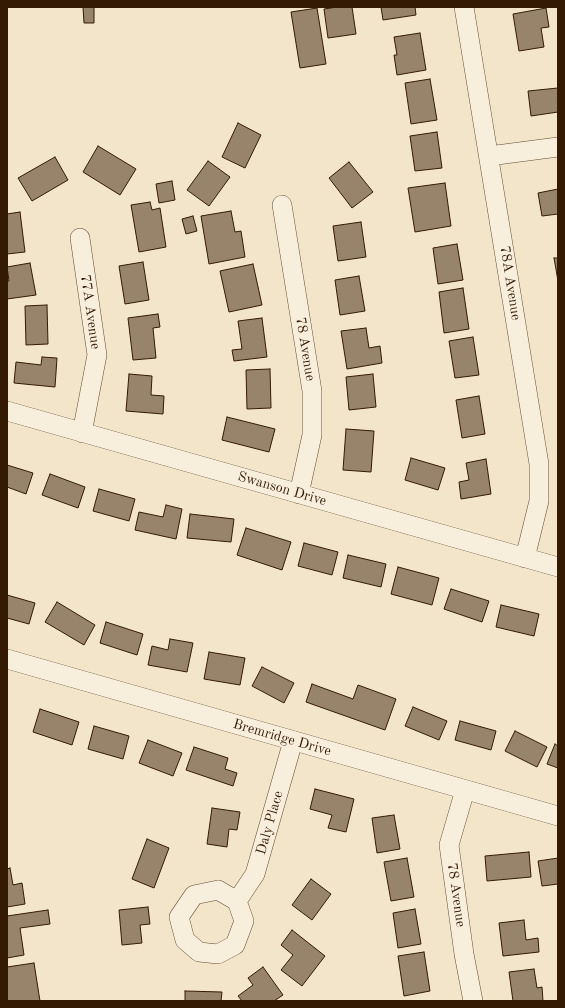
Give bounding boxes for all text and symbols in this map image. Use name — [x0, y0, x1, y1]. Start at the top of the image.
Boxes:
street label: 78A Avenue — [496, 244, 524, 322]
street label: 77A Avenue — [76, 274, 104, 350]
street label: 78 Avenue — [292, 316, 318, 382]
street label: Swanson Drive — [236, 468, 328, 510]
street label: Bremridge Drive — [231, 716, 333, 760]
street label: Daly Place — [253, 789, 287, 857]
street label: 78 Avenue — [443, 862, 469, 928]

